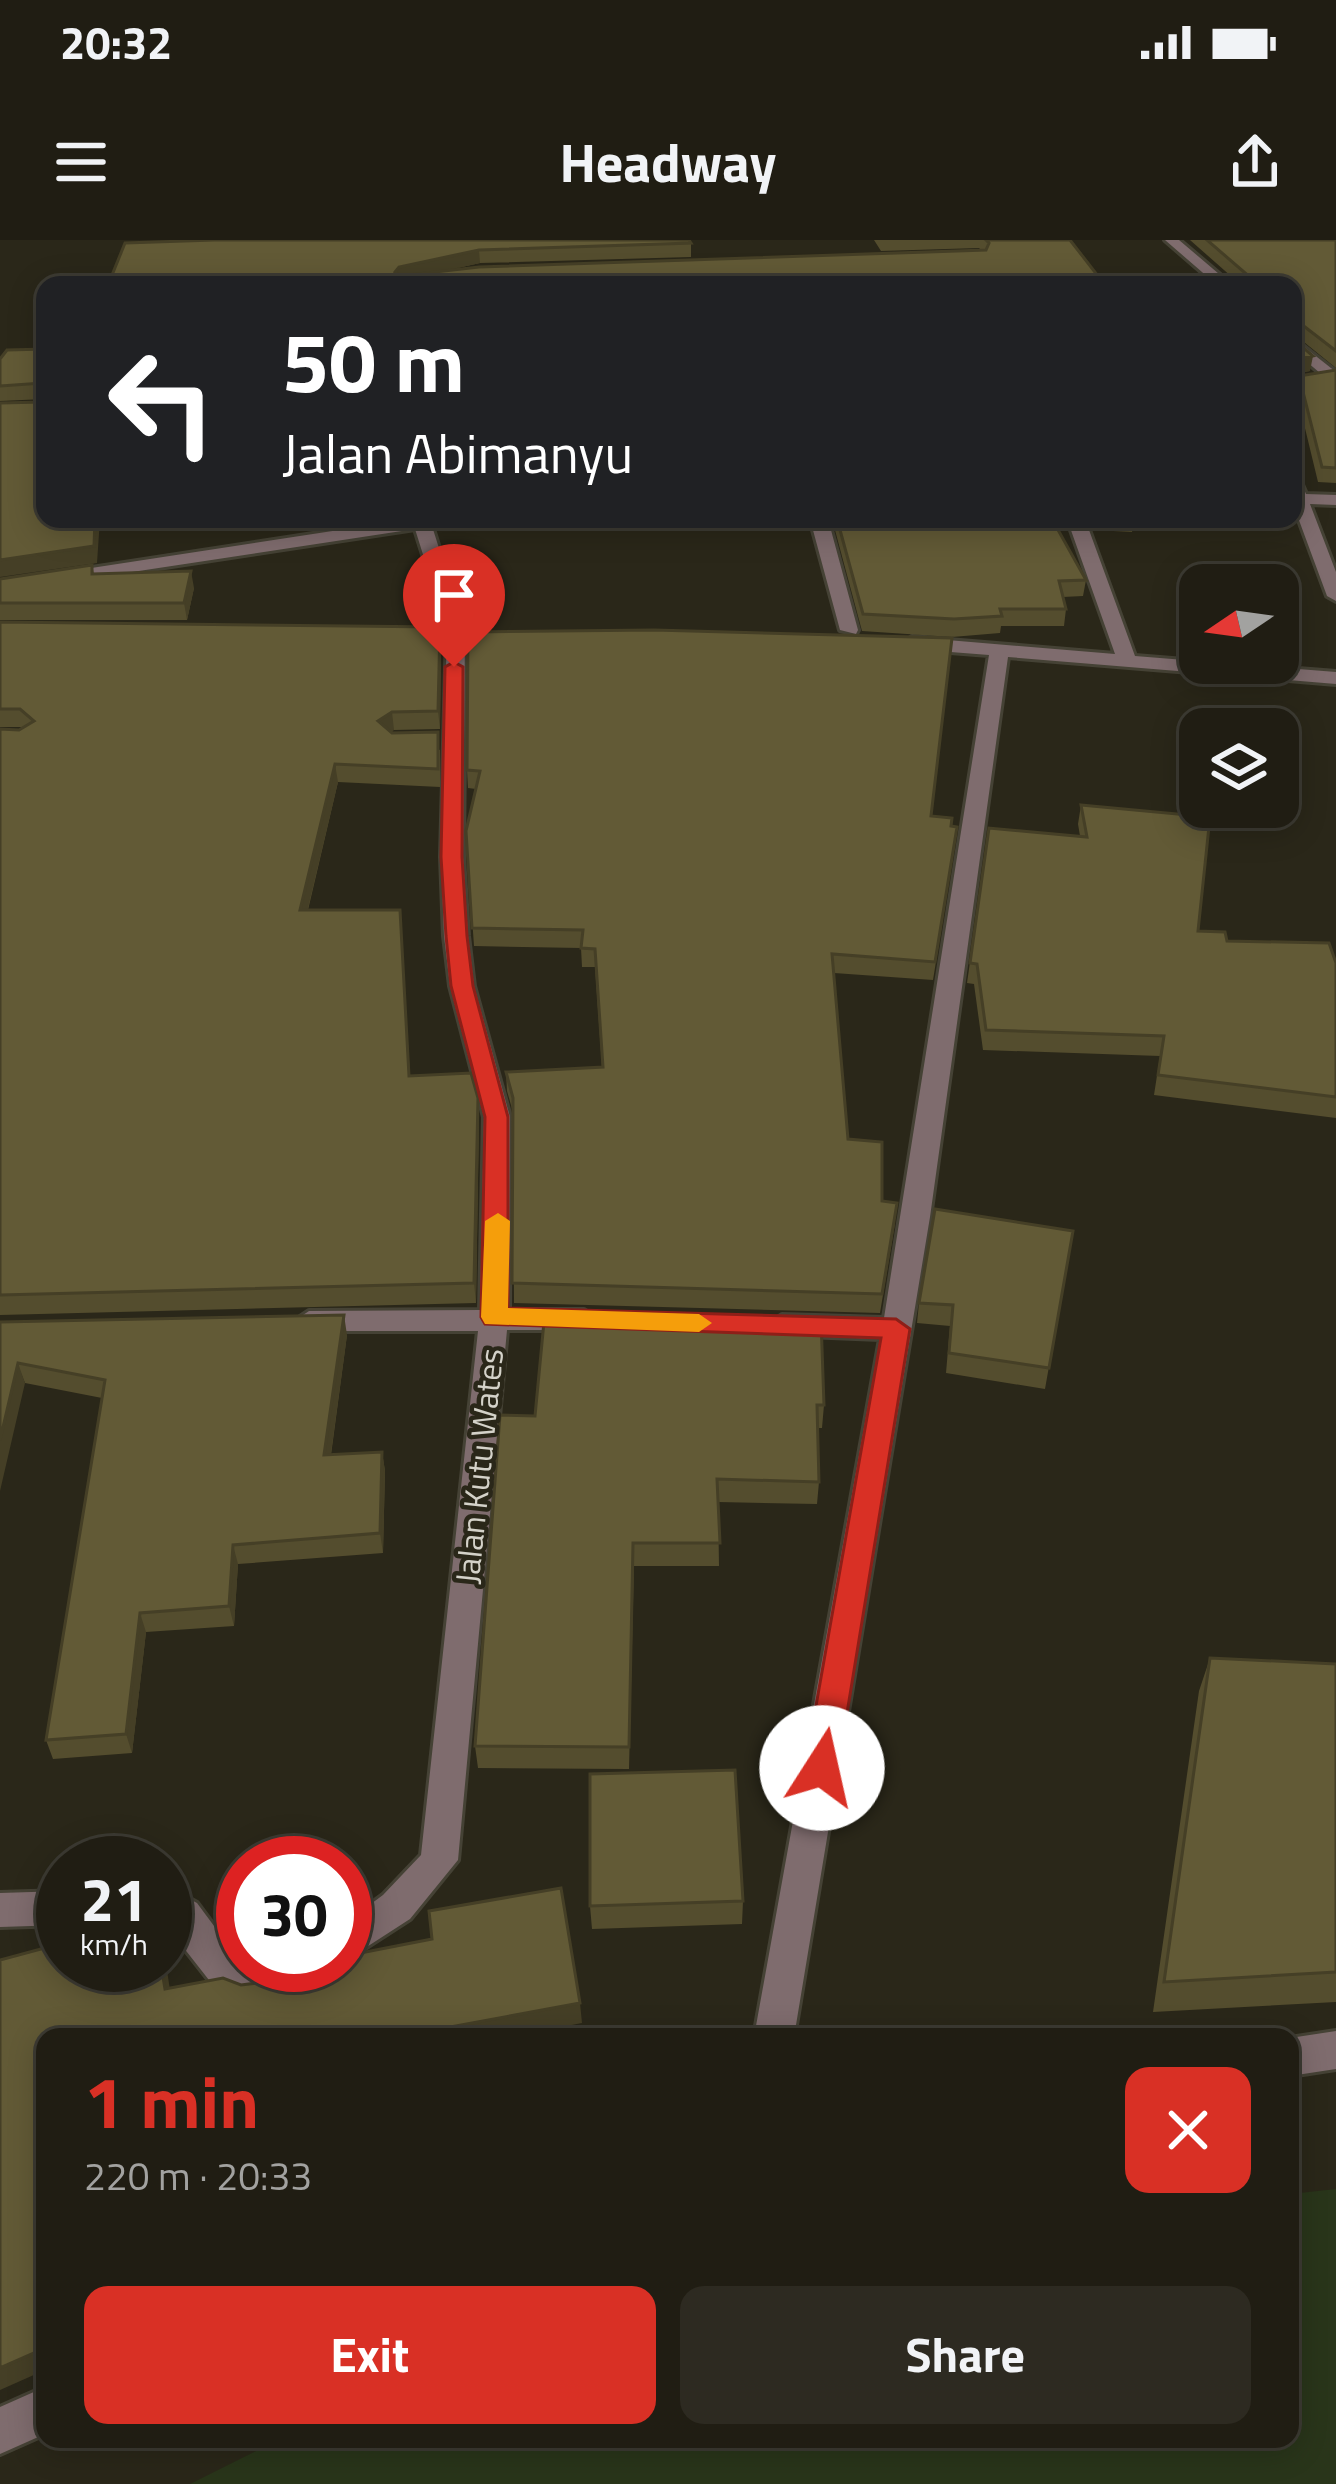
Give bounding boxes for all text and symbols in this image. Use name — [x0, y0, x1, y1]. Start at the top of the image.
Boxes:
text: 20:32 — [60, 8, 172, 76]
text: Headway — [560, 121, 776, 203]
icon: menu — [48, 129, 114, 195]
icon: share — [1222, 129, 1288, 195]
text: 50 m — [282, 297, 465, 425]
icon: left — [84, 324, 240, 480]
text: Jalan Abimanyu — [282, 412, 633, 494]
pin — [403, 544, 505, 667]
icon: arrive — [421, 562, 487, 628]
north arrow — [1179, 564, 1299, 684]
map controls — [1179, 564, 1299, 828]
button: layers — [1179, 708, 1299, 828]
street label: Jalan Kutu Wates — [442, 1346, 516, 1586]
position arrow — [759, 1705, 885, 1831]
speed limit sign: 30 — [216, 1836, 372, 1992]
text: 21 — [80, 1853, 148, 1944]
text: km/h — [80, 1921, 148, 1967]
text: 1 min — [84, 2046, 259, 2156]
button: close — [1125, 2067, 1251, 2193]
text: 220 m · 20:33 — [84, 2146, 312, 2205]
button: Exit — [84, 2286, 656, 2424]
button: Share — [680, 2286, 1251, 2424]

